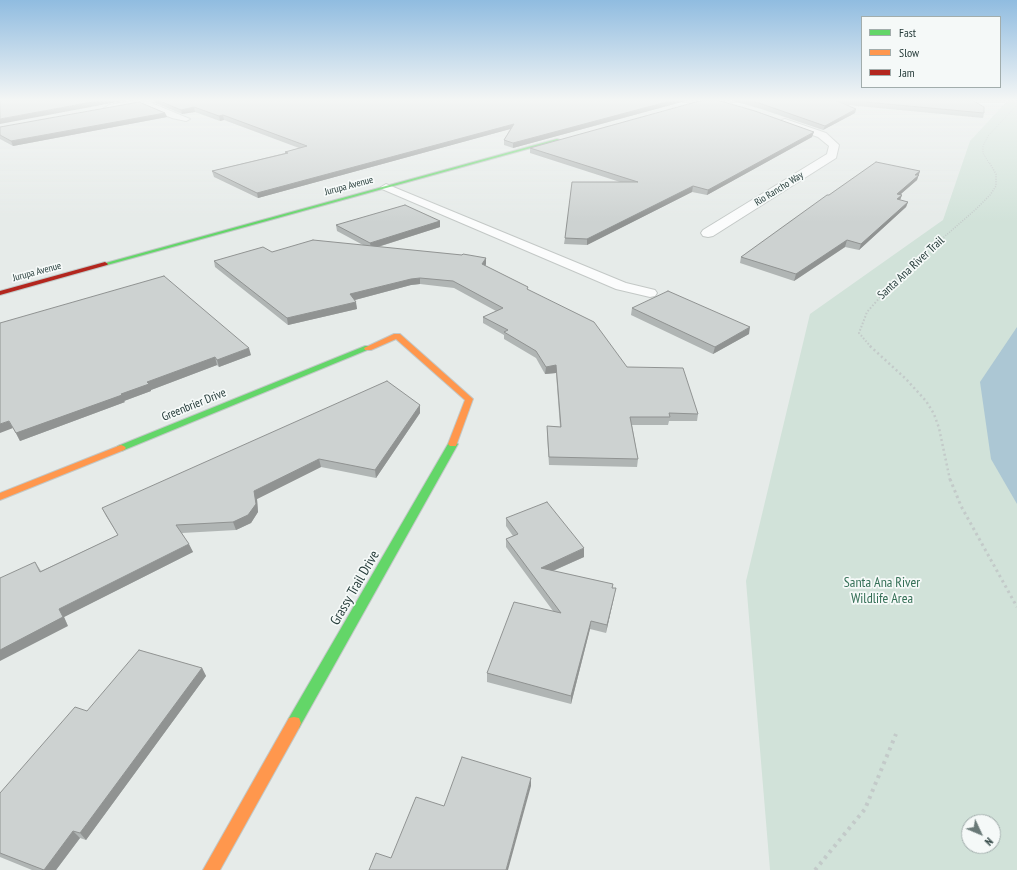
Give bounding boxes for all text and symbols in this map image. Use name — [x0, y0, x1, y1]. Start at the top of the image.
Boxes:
legend — [861, 16, 1001, 88]
text: Fast — [899, 25, 916, 40]
text: Slow — [899, 45, 919, 60]
text: Jam — [899, 65, 915, 80]
street label: Rio Rancho Way — [752, 169, 806, 209]
street label: Jurupa Avenue — [323, 174, 375, 198]
street label: Santa Ana River Trail — [875, 233, 947, 303]
street label: Jurupa Avenue — [11, 260, 63, 284]
street label: Greenbrier Drive — [160, 386, 228, 424]
street label: Grassy Trail Drive — [327, 548, 383, 628]
park label: Santa Ana River Wildlife Area — [844, 575, 920, 608]
north arrow — [961, 814, 1001, 854]
text: N — [982, 835, 996, 849]

